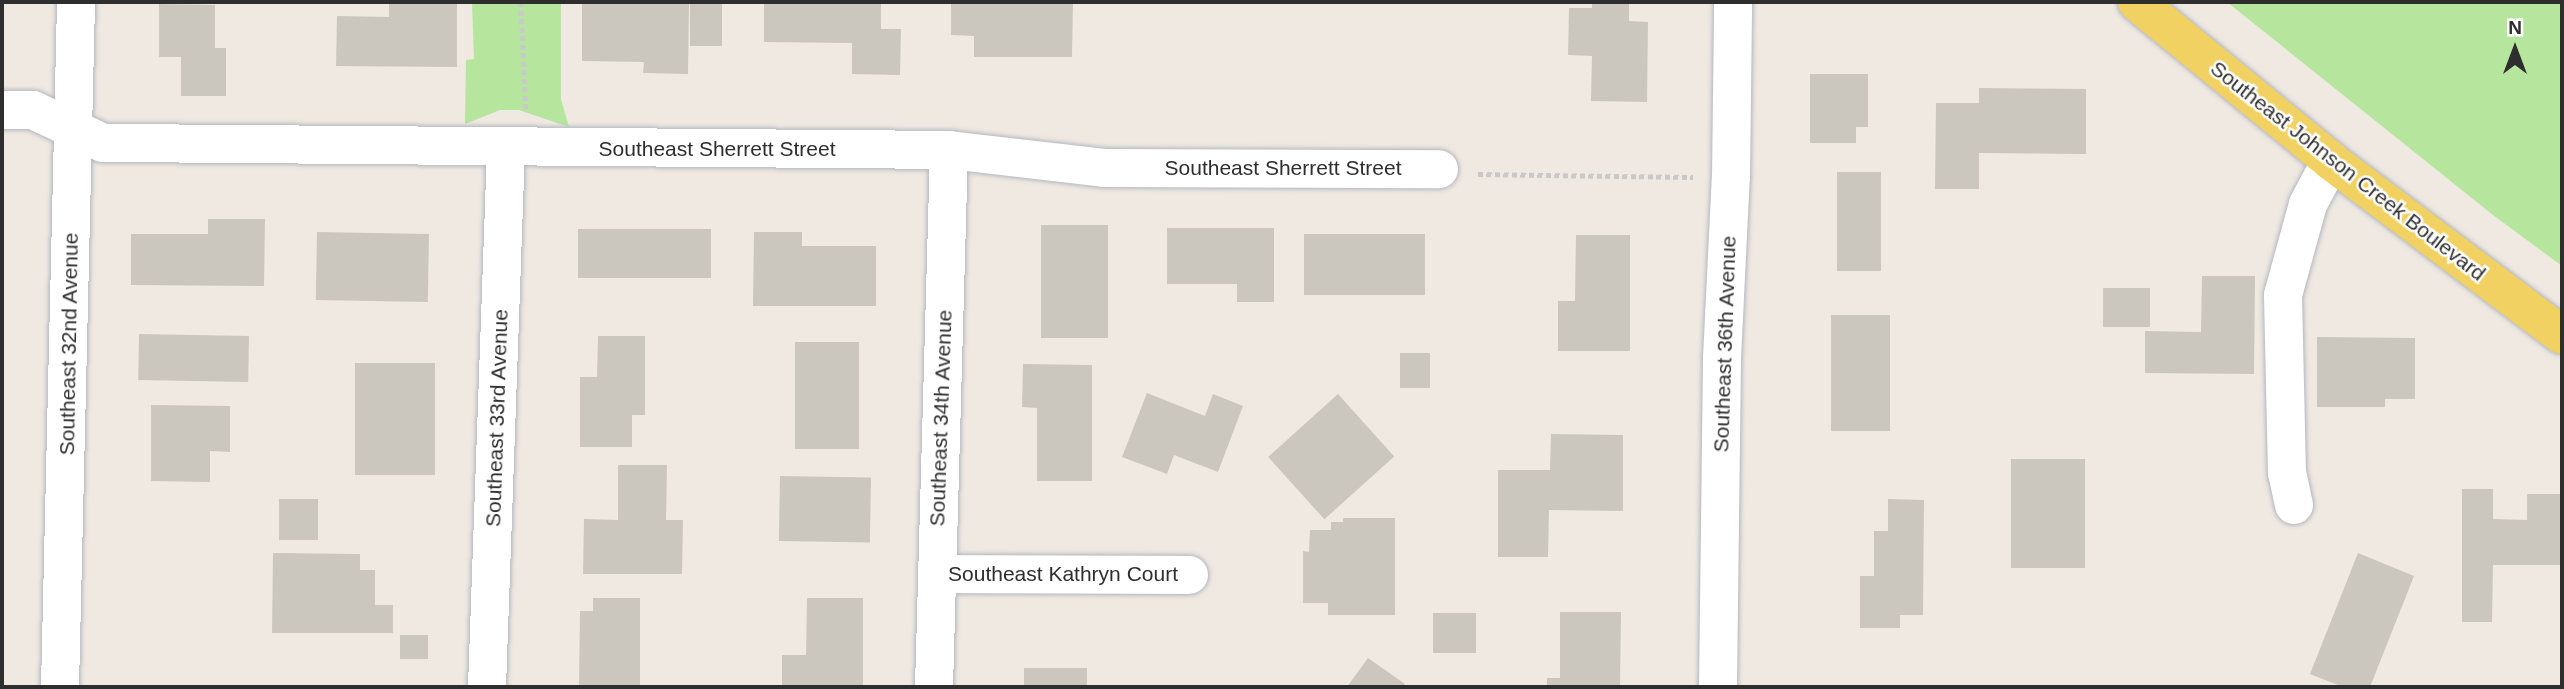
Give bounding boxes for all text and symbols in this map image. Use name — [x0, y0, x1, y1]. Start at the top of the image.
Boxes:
north arrow — [2480, 14, 2550, 84]
text: N — [2508, 17, 2522, 38]
street label: Southeast Johnson Creek Boulevard — [2205, 56, 2491, 286]
street label: Southeast Sherrett Street — [599, 136, 835, 162]
street label: Southeast Sherrett Street — [1165, 155, 1401, 181]
street label: Southeast 32nd Avenue — [54, 232, 84, 456]
street label: Southeast 36th Avenue — [1709, 235, 1741, 453]
street label: Southeast 33rd Avenue — [481, 308, 513, 528]
street label: Southeast 34th Avenue — [925, 309, 957, 527]
street label: Southeast Kathryn Court — [948, 561, 1178, 587]

